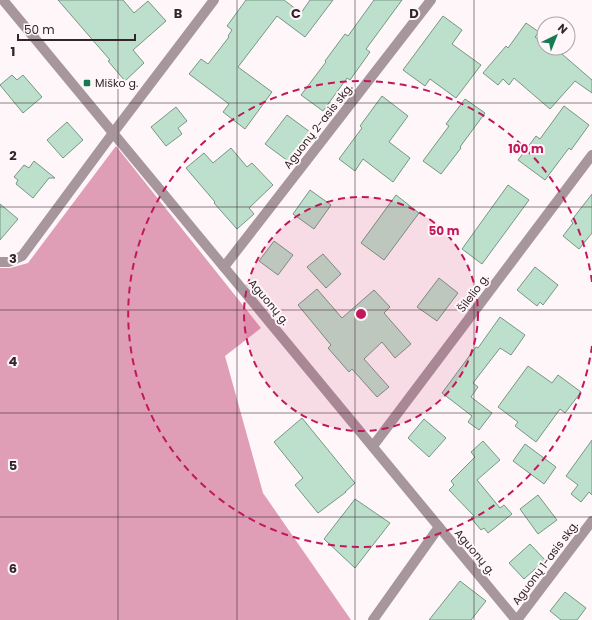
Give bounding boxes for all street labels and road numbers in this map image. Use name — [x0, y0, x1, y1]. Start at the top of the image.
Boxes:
street label: Aguonų 2-asis skg. — [280, 80, 356, 172]
street label: Šilelio g. — [453, 271, 493, 315]
street label: Aguonų g. — [245, 276, 293, 328]
street label: Aguonų 1-asis skg. — [508, 518, 582, 608]
street label: Aguonų g. — [451, 526, 499, 578]

